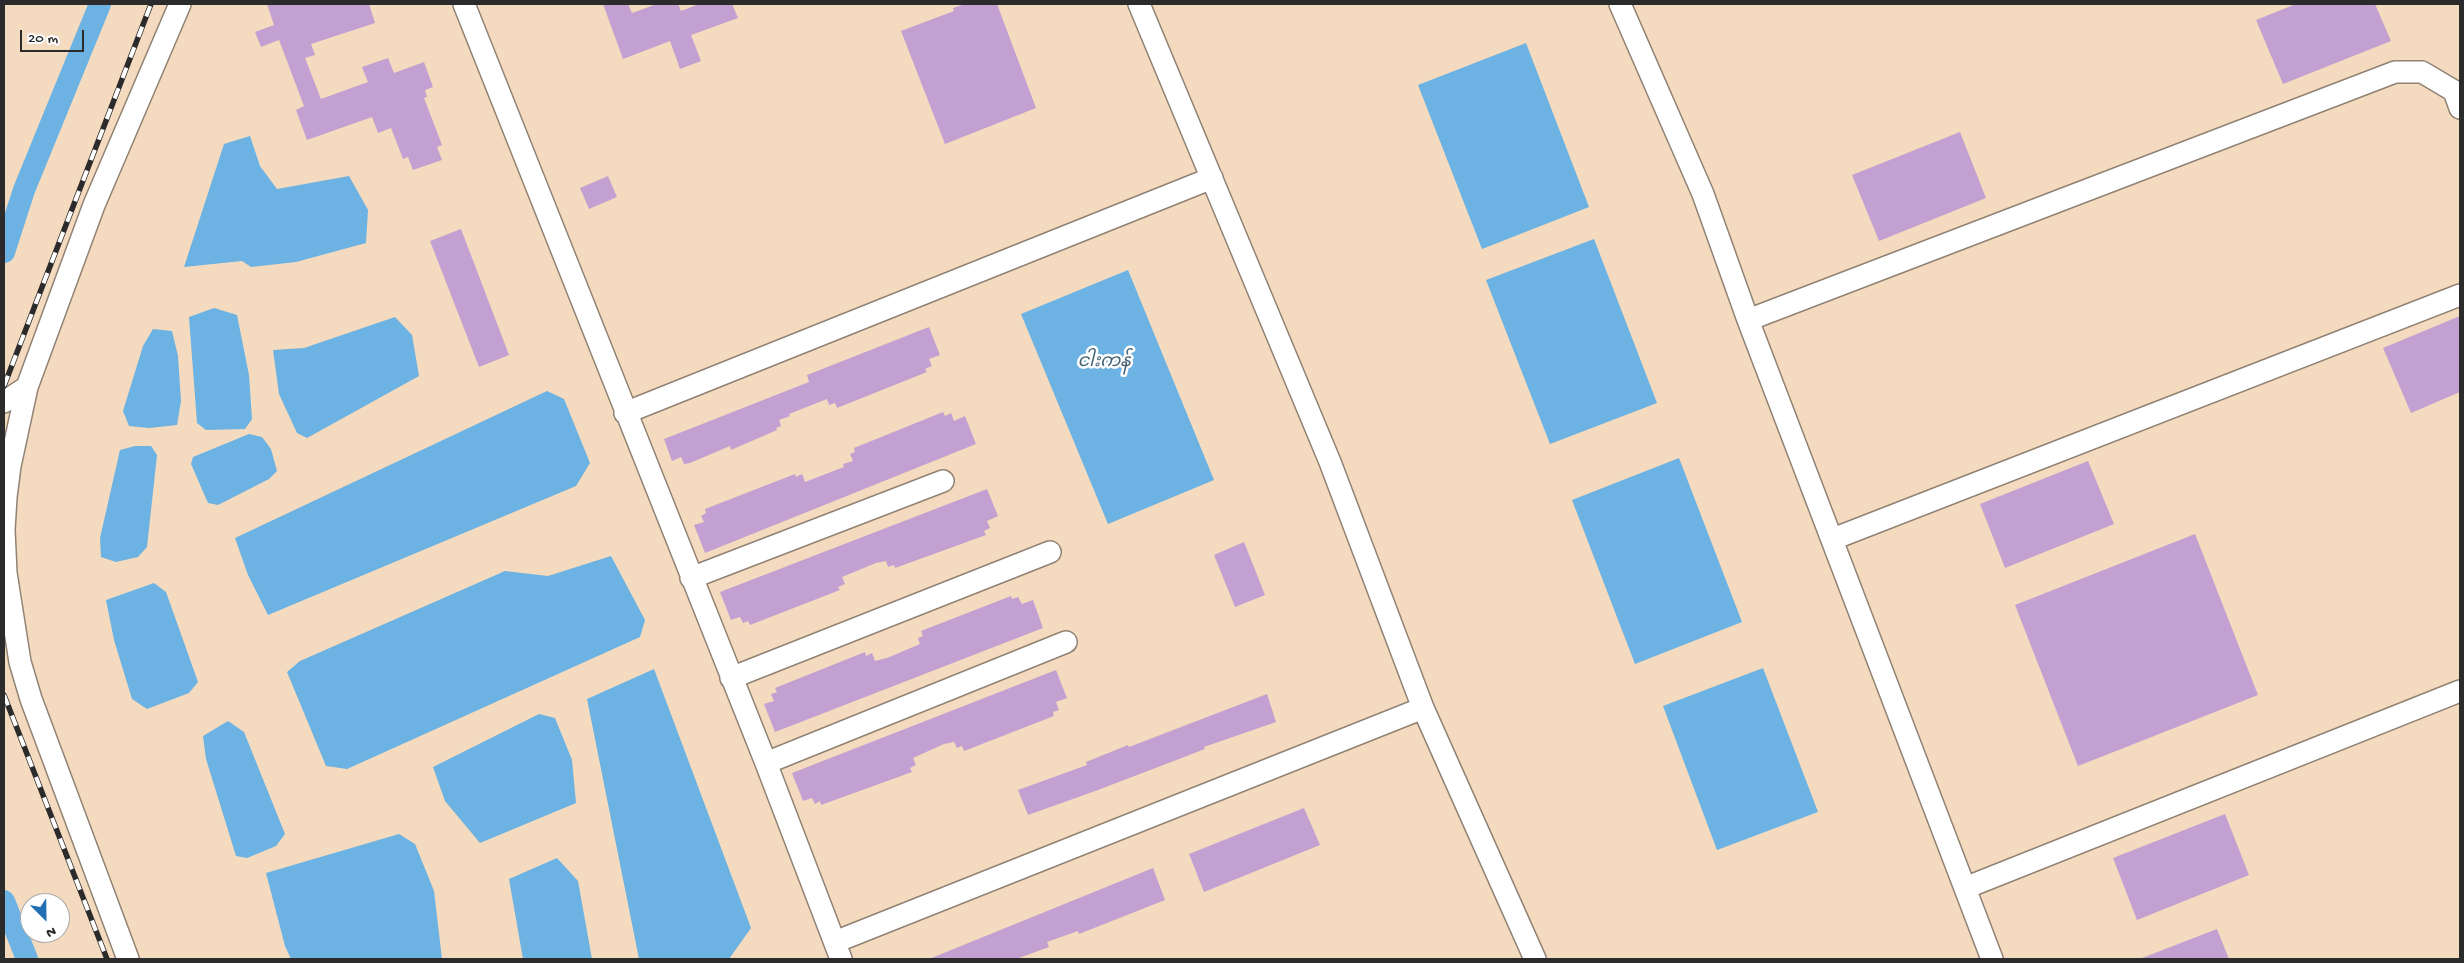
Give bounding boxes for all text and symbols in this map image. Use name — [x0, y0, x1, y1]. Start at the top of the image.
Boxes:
scale bar — [22, 20, 86, 52]
text: 20 m — [28, 30, 58, 48]
water label: ငါးကန် — [1077, 352, 1131, 374]
north arrow — [20, 893, 70, 943]
text: N — [43, 922, 58, 941]

